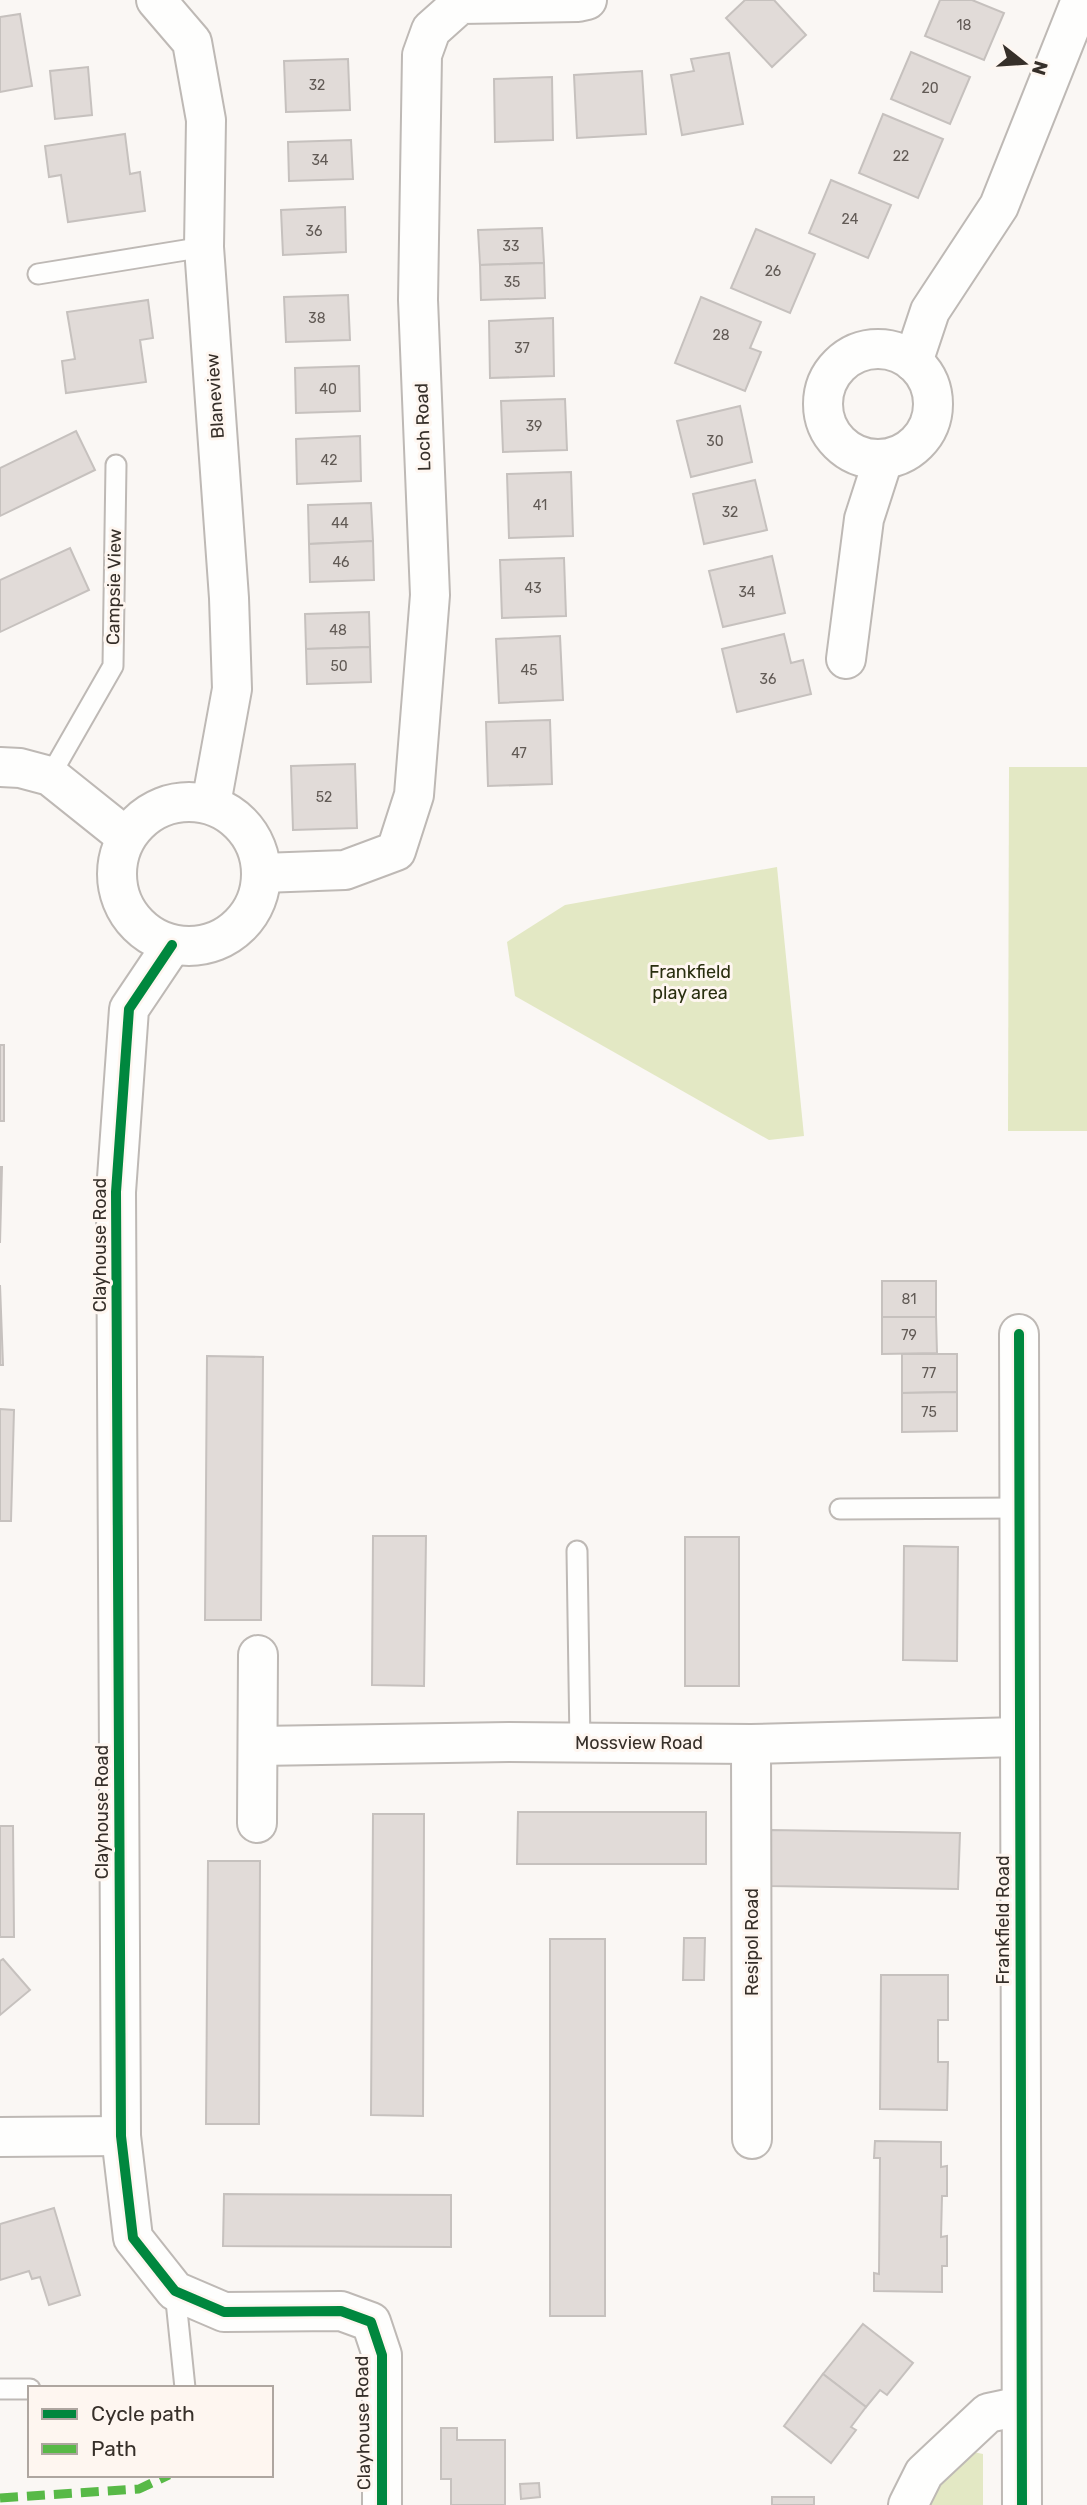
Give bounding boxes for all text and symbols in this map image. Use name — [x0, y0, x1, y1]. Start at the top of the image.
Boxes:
house number: 18 — [957, 17, 972, 34]
north arrow — [989, 28, 1059, 98]
text: N — [1027, 58, 1053, 78]
house number: 32 — [309, 77, 325, 94]
house number: 20 — [921, 80, 939, 97]
house number: 22 — [893, 148, 909, 165]
house number: 34 — [311, 152, 329, 169]
house number: 24 — [842, 211, 859, 228]
house number: 36 — [306, 223, 322, 240]
house number: 33 — [503, 238, 519, 255]
house number: 26 — [765, 263, 781, 280]
house number: 35 — [504, 274, 520, 291]
house number: 38 — [308, 310, 326, 327]
house number: 28 — [712, 327, 730, 344]
house number: 37 — [514, 340, 530, 357]
street label: Blaneview — [201, 353, 229, 439]
house number: 40 — [319, 381, 337, 398]
street label: Loch Road — [410, 383, 436, 471]
house number: 39 — [526, 418, 542, 435]
house number: 30 — [706, 433, 724, 450]
house number: 42 — [321, 452, 337, 469]
house number: 41 — [533, 497, 547, 514]
house number: 32 — [722, 504, 738, 521]
house number: 44 — [331, 515, 349, 532]
street label: Campsie View — [102, 529, 126, 645]
house number: 46 — [332, 554, 350, 571]
house number: 43 — [524, 580, 542, 597]
house number: 34 — [738, 584, 756, 601]
house number: 48 — [329, 622, 347, 639]
house number: 50 — [330, 658, 348, 675]
house number: 45 — [520, 662, 538, 679]
house number: 36 — [760, 671, 776, 688]
house number: 47 — [511, 745, 527, 762]
house number: 52 — [316, 789, 332, 806]
park label: Frankfield play area — [649, 961, 731, 1004]
street label: Clayhouse Road — [89, 1178, 111, 1312]
house number: 81 — [902, 1291, 916, 1308]
house number: 79 — [901, 1327, 917, 1344]
house number: 77 — [922, 1365, 936, 1382]
house number: 75 — [921, 1404, 937, 1421]
street label: Mossview Road — [575, 1732, 703, 1754]
street label: Clayhouse Road — [91, 1745, 113, 1879]
street label: Frankfield Road — [992, 1855, 1014, 1985]
street label: Resipol Road — [741, 1888, 763, 1996]
street label: Clayhouse Road — [351, 2356, 375, 2490]
legend — [28, 2386, 273, 2477]
text: Cycle path — [91, 2401, 195, 2426]
text: Path — [91, 2436, 137, 2461]

